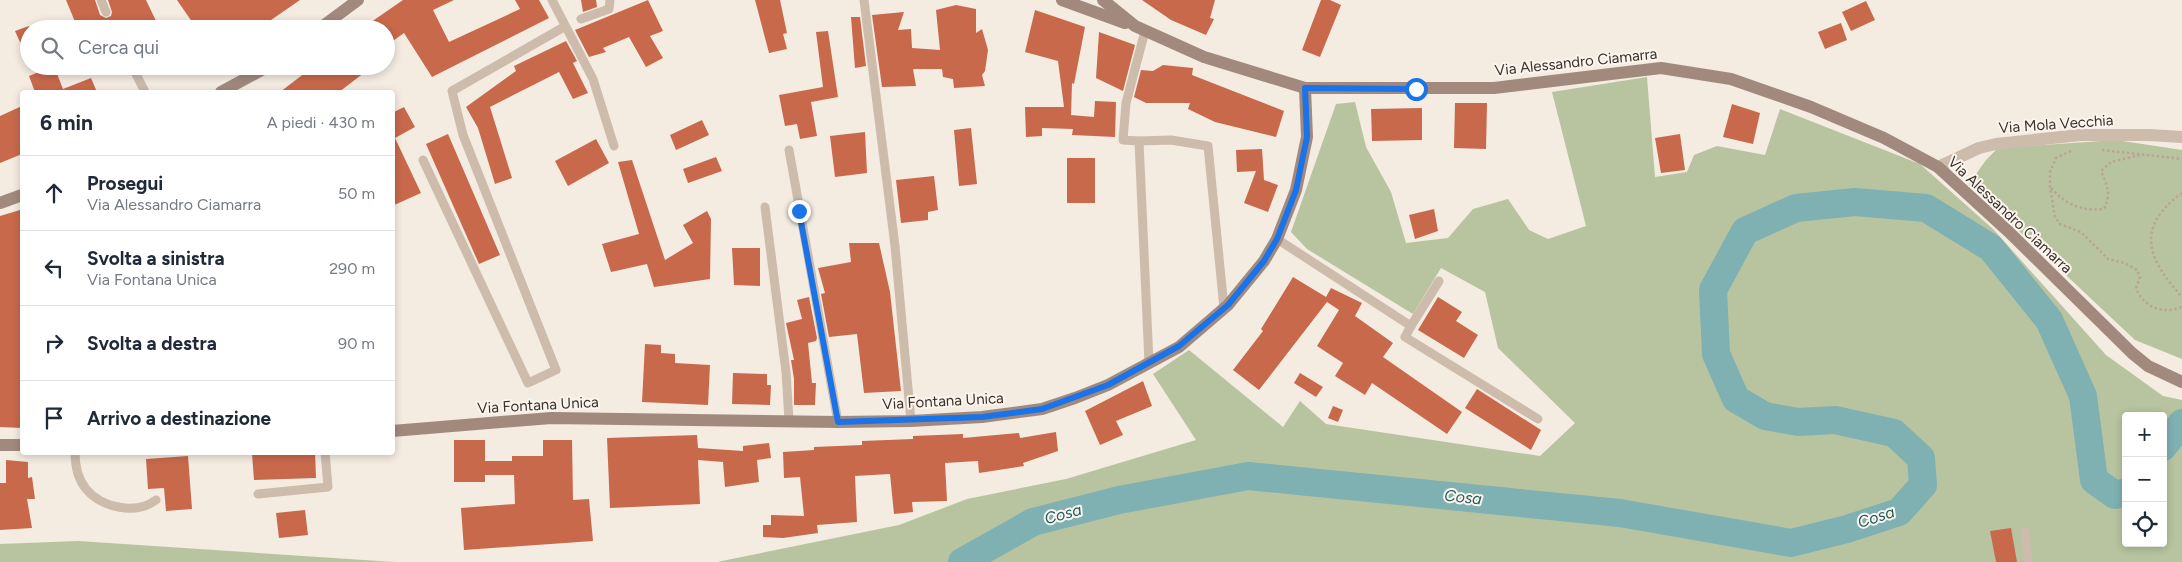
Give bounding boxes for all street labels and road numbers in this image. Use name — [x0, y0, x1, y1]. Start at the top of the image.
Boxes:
street label: Via Alessandro Ciamarra — [1494, 45, 1658, 79]
street label: Via Mola Vecchia — [1998, 111, 2114, 137]
street label: Via Alessandro Ciamarra — [1944, 153, 2076, 277]
street label: Via Fontana Unica — [882, 389, 1004, 413]
street label: Via Fontana Unica — [477, 393, 599, 417]

